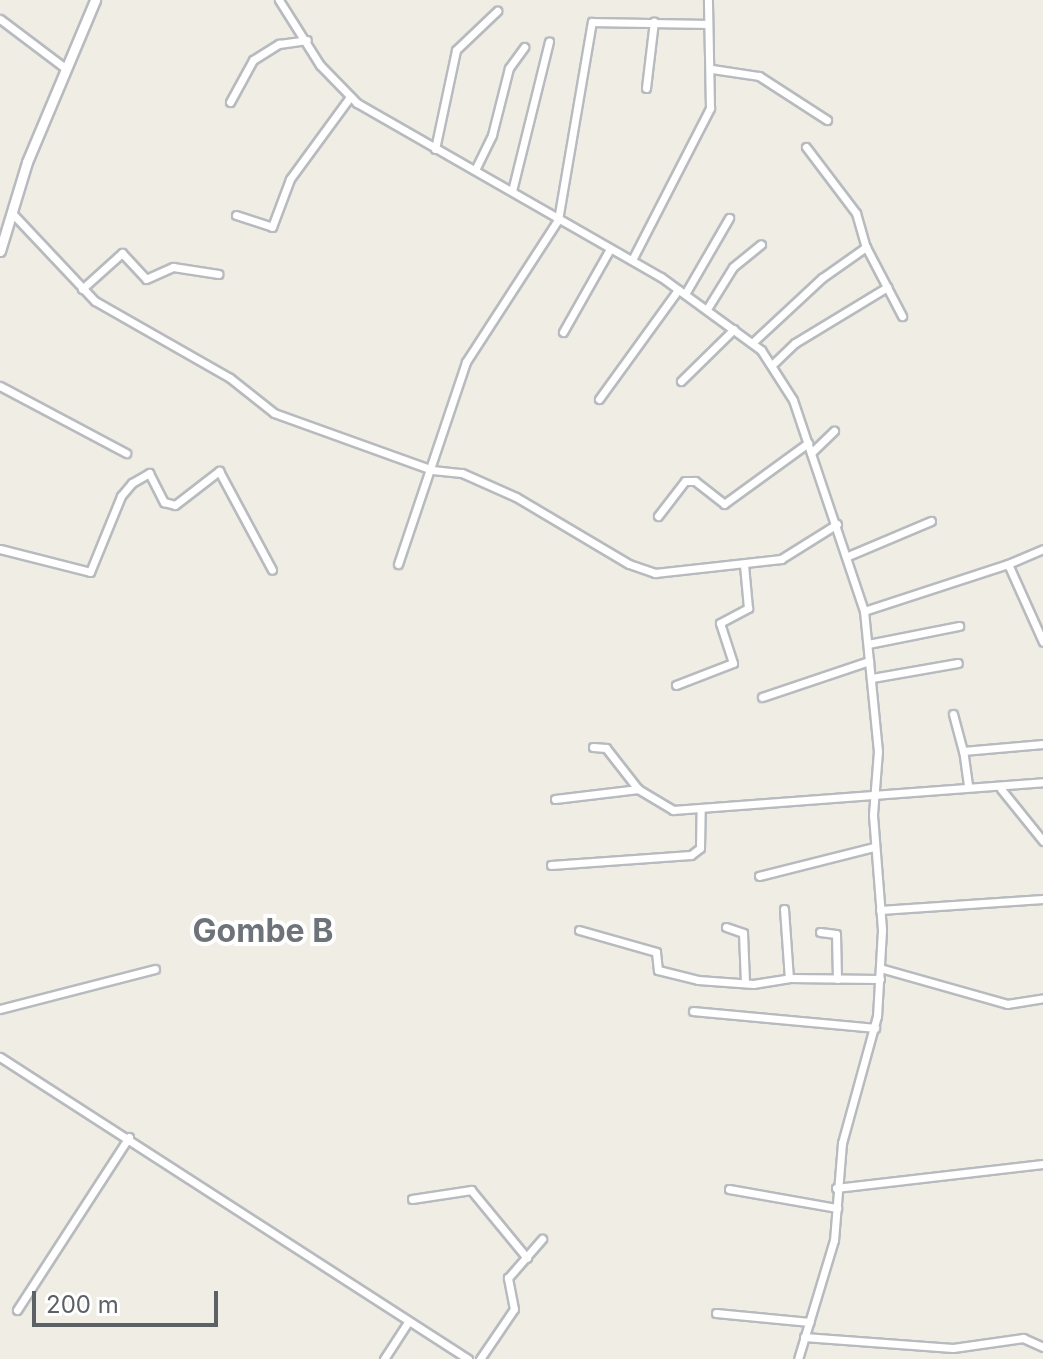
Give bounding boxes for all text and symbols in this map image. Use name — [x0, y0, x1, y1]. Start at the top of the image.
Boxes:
district label: Gombe B — [193, 912, 333, 950]
scale bar — [36, 1275, 222, 1325]
text: 200 m — [46, 1290, 119, 1319]

